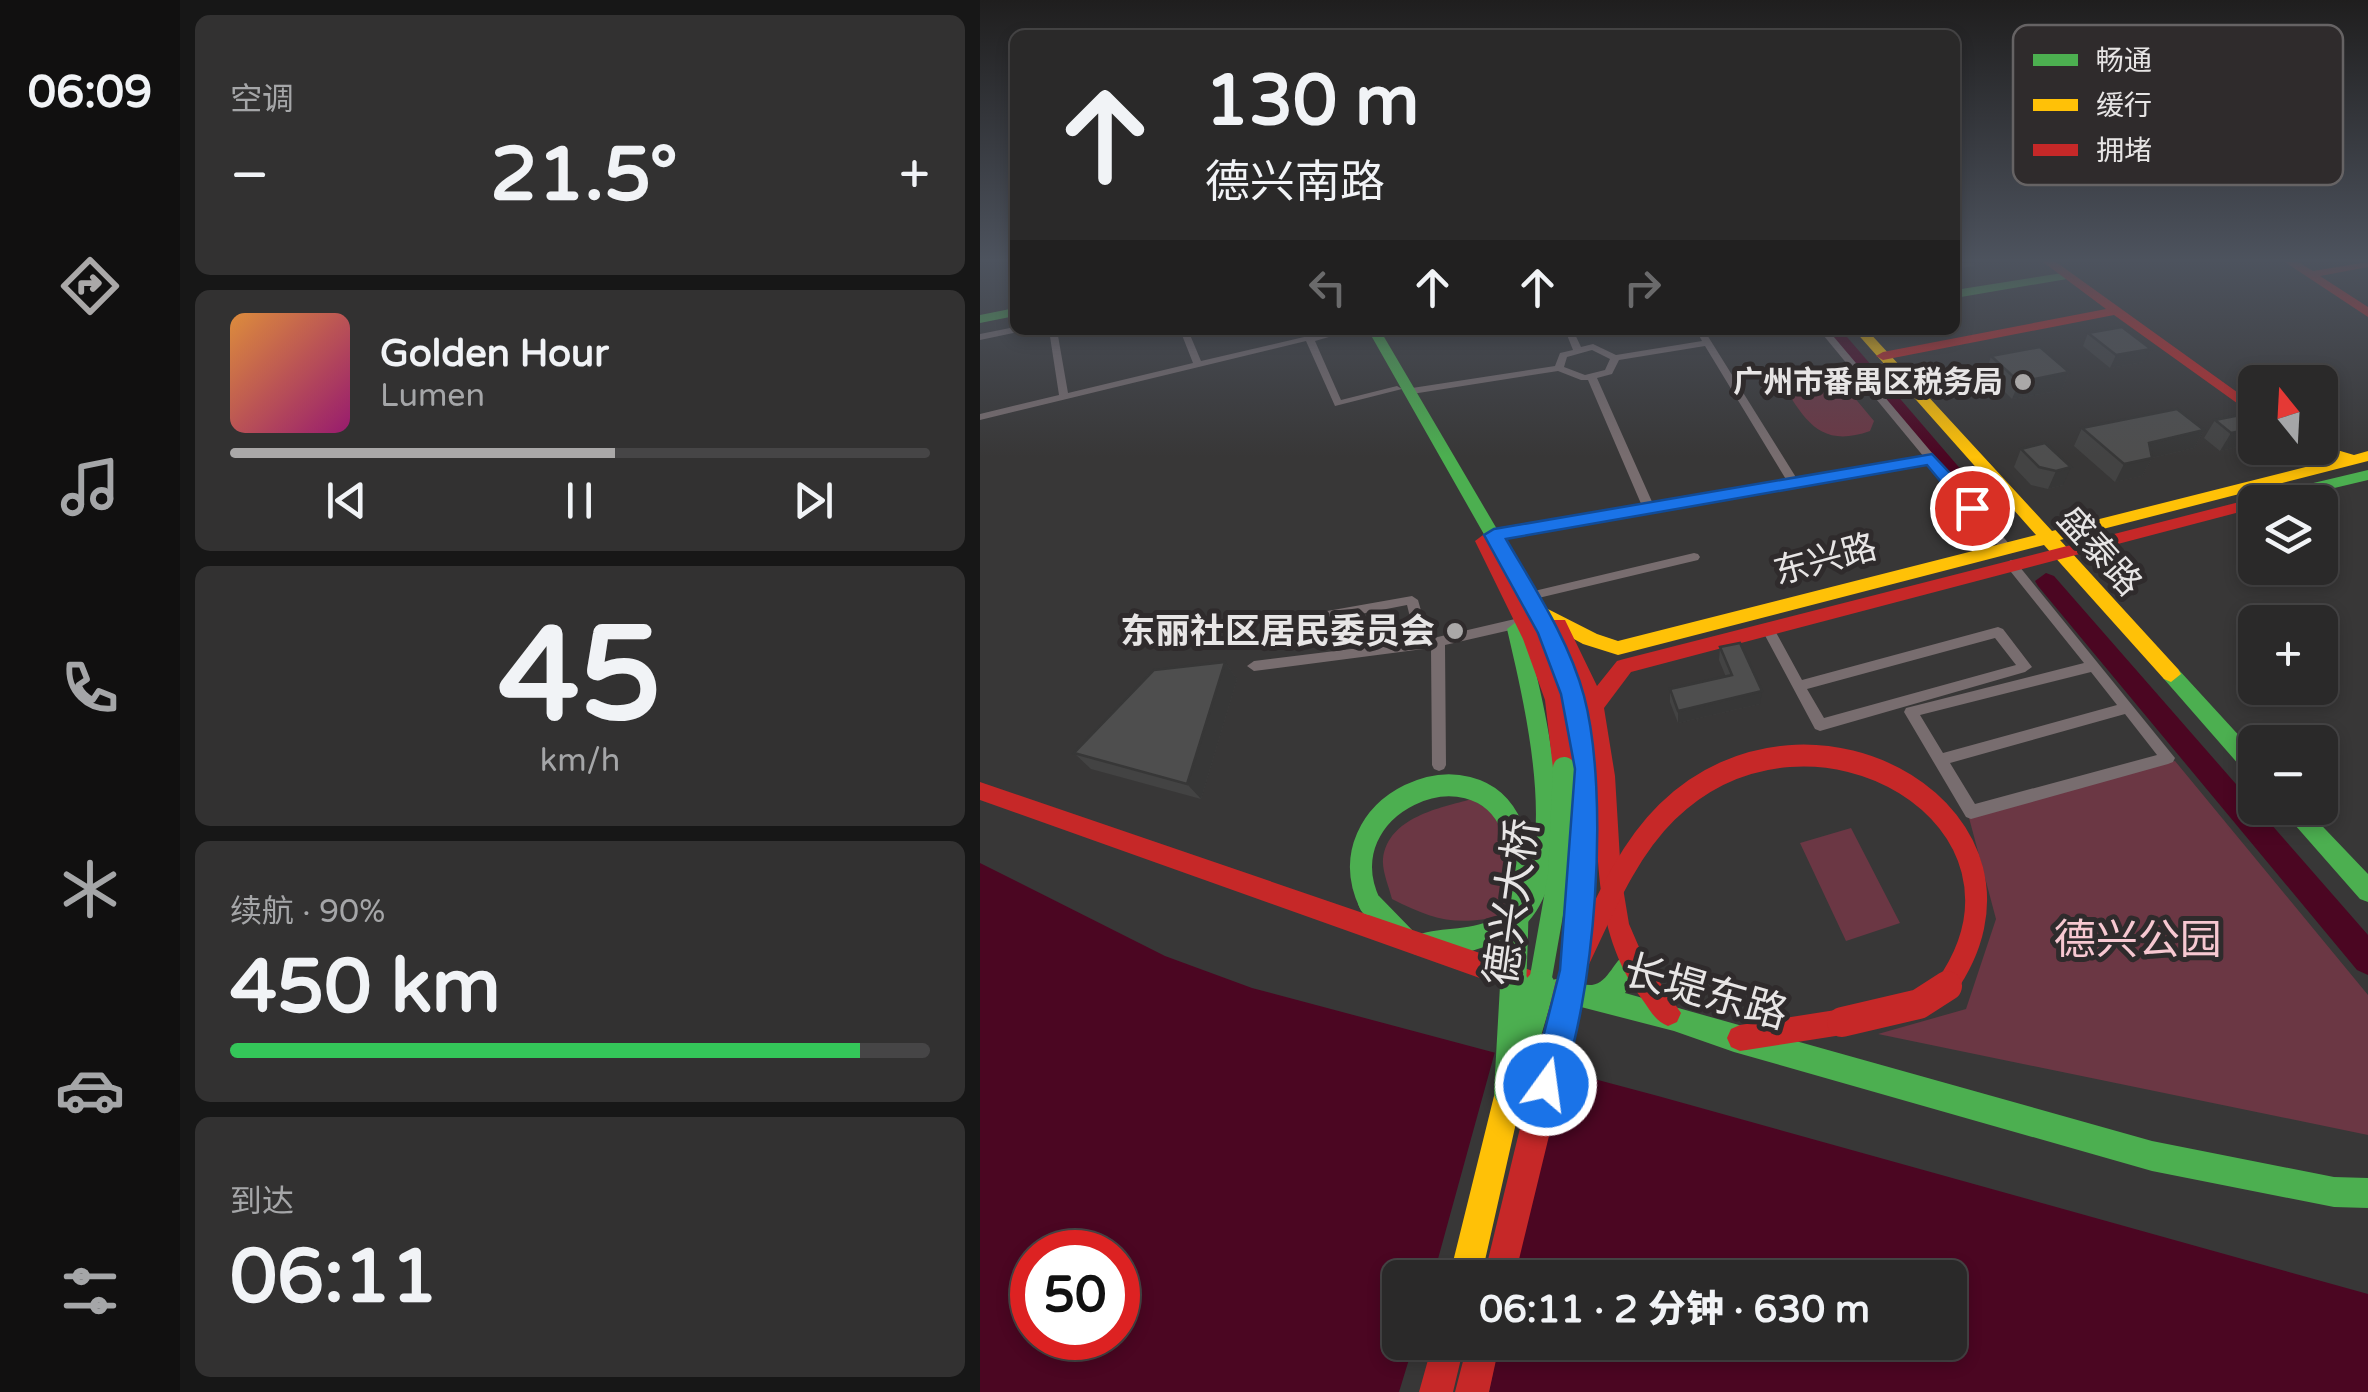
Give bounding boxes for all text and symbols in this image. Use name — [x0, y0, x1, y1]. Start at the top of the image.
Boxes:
legend — [2013, 25, 2343, 185]
text: 畅通 — [2096, 44, 2152, 78]
text: 130 m — [1205, 60, 1419, 144]
text: 06:09 — [28, 66, 152, 120]
icon: ahead — [1040, 70, 1170, 200]
text: 空调 — [230, 81, 294, 119]
text: 缓行 — [2096, 89, 2152, 123]
text: 21.5° — [490, 130, 678, 220]
text: 拥堵 — [2096, 134, 2152, 168]
text: − — [230, 143, 269, 209]
text: + — [899, 143, 930, 209]
text: 德兴南路 — [1205, 156, 1385, 210]
icon: directions — [55, 251, 125, 321]
icon: left — [1300, 260, 1355, 315]
icon: ahead — [1405, 260, 1460, 315]
icon: ahead — [1510, 260, 1565, 315]
icon: right — [1615, 260, 1670, 315]
text: Golden Hour — [380, 331, 609, 377]
place label: 广州市番禺区税务局 — [1733, 364, 2003, 401]
north arrow — [2238, 365, 2338, 465]
map controls — [2238, 365, 2338, 825]
marker: 广州市番禺区税务局 — [2012, 371, 2034, 393]
text: Lumen — [380, 377, 485, 415]
icon: music — [55, 452, 125, 522]
pin — [1930, 466, 2015, 551]
icon: previous — [319, 473, 374, 528]
icon: pause — [552, 473, 607, 528]
icon: next — [786, 473, 841, 528]
icon: arrive — [1945, 481, 2000, 536]
button: layers — [2238, 485, 2338, 585]
street label: 盛泰路 — [2049, 499, 2150, 605]
street label: 东兴路 — [1769, 526, 1881, 594]
text: 45 — [498, 599, 662, 755]
button: + — [2238, 605, 2338, 705]
place label: 东丽社区居民委员会 — [1120, 611, 1435, 653]
marker: 东丽社区居民委员会 — [1444, 620, 1466, 642]
icon: phone — [55, 653, 125, 723]
button: − — [2238, 725, 2338, 825]
text: km/h — [540, 742, 620, 780]
street label: 德兴大桥 — [1476, 815, 1549, 989]
icon: climate — [55, 854, 125, 924]
text: 续航 · 90% — [230, 893, 385, 931]
park label: 德兴公园 — [2054, 915, 2222, 966]
text: 450 km — [230, 942, 501, 1032]
street label: 长堤东路 — [1618, 945, 1793, 1040]
position arrow — [1494, 1033, 1598, 1137]
icon: car — [55, 1055, 125, 1125]
text: 到达 — [230, 1183, 294, 1221]
speed limit sign: 50 — [1010, 1230, 1140, 1360]
text: 06:11 — [230, 1232, 438, 1322]
icon: filters — [55, 1256, 125, 1326]
text: 06:11 · 2 分钟 · 630 m — [1479, 1287, 1870, 1333]

